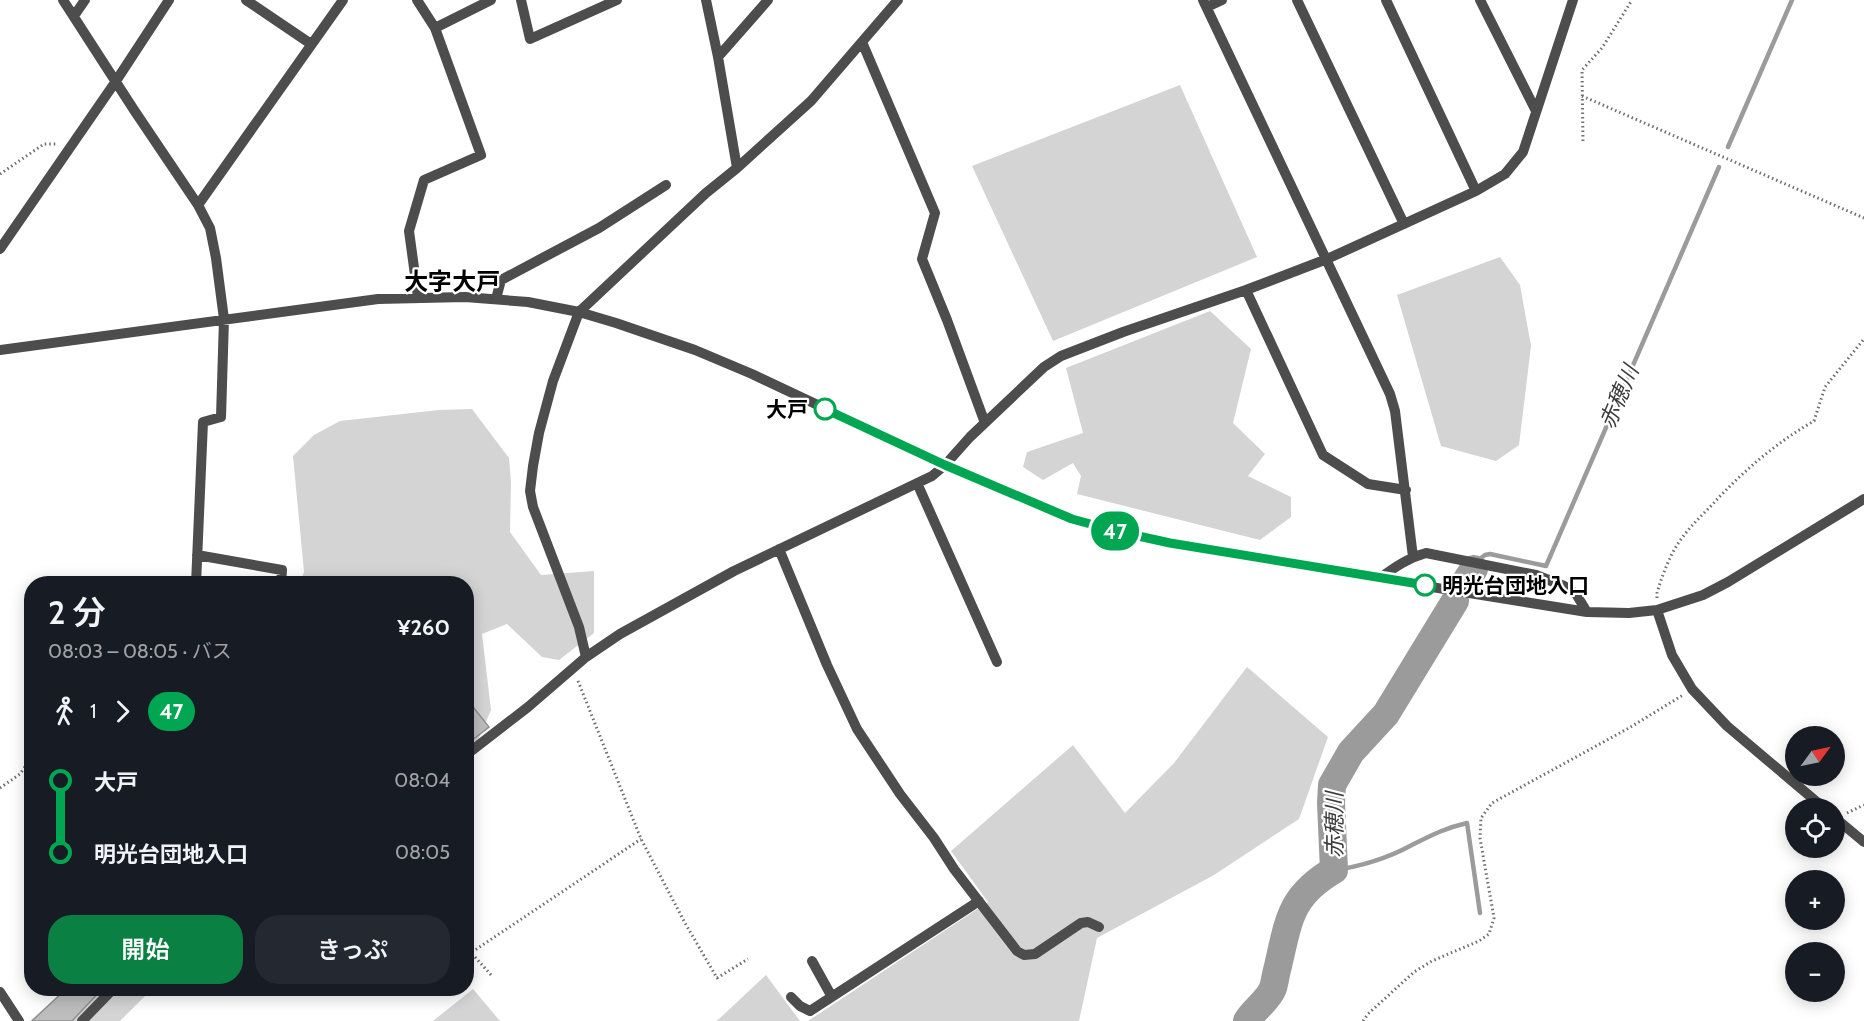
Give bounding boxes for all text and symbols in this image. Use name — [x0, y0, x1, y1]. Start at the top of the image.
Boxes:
district label: 大字大戸 — [404, 267, 500, 296]
water label: 赤穂川 — [1594, 360, 1645, 433]
place label: 大戸 — [766, 397, 808, 422]
marker: 大戸 — [814, 398, 836, 420]
line badge: 47 — [1088, 512, 1142, 550]
text: 47 — [1103, 519, 1127, 544]
place label: 明光台団地入口 — [1442, 573, 1589, 598]
marker: 明光台団地入口 — [1414, 574, 1436, 596]
text: 2 分 — [48, 592, 106, 632]
text: ¥260 — [397, 614, 450, 641]
text: 08:03 – 08:05 · バス — [48, 639, 232, 663]
icon: walk — [48, 695, 81, 728]
icon: forward — [106, 695, 139, 728]
text: 1 — [90, 699, 97, 723]
text: 47 — [160, 699, 183, 724]
north arrow — [1785, 726, 1845, 786]
map controls — [1785, 726, 1845, 1002]
text: 08:04 — [394, 768, 450, 792]
text: 大戸 — [94, 769, 138, 796]
water label: 赤穂川 — [1321, 790, 1348, 858]
button: locate — [1785, 798, 1845, 858]
text: 08:05 — [395, 840, 450, 864]
text: 明光台団地入口 — [94, 841, 248, 868]
button: + — [1785, 870, 1845, 930]
button: 開始 — [48, 915, 243, 984]
button: きっぷ — [255, 915, 450, 984]
button: − — [1785, 942, 1845, 1002]

